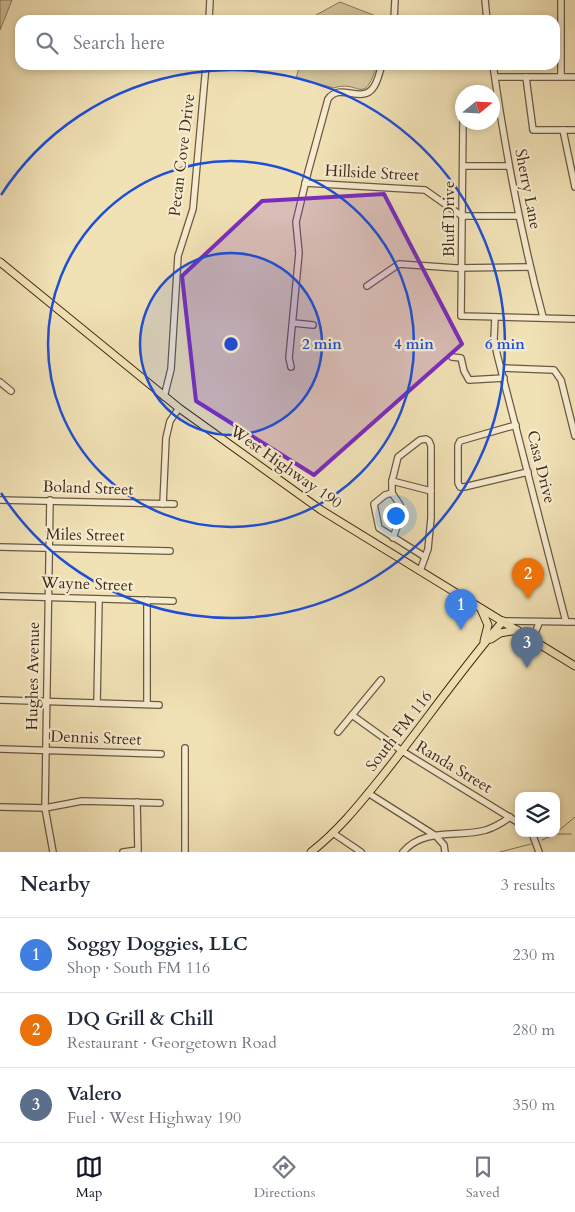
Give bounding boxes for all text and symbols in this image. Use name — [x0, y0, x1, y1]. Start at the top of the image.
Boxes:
search box — [15, 15, 560, 70]
icon: search — [33, 29, 61, 57]
text: Search here — [73, 30, 165, 56]
north arrow — [455, 85, 500, 130]
street label: Pecan Cove Drive — [164, 92, 200, 218]
street label: Sherry Lane — [509, 147, 547, 231]
street label: Hillside Street — [324, 160, 420, 186]
street label: Bluff Drive — [438, 181, 460, 257]
text: 2 min — [302, 334, 342, 354]
text: 4 min — [394, 334, 434, 354]
text: 6 min — [485, 334, 525, 354]
centre of rings — [222, 335, 240, 353]
street label: West Highway 190 — [225, 419, 347, 514]
street label: Casa Drive — [521, 428, 561, 506]
street label: Boland Street — [42, 475, 134, 501]
your location — [383, 503, 409, 529]
street label: Miles Street — [45, 523, 125, 547]
pin: 2 — [512, 558, 544, 599]
street label: Wayne Street — [40, 571, 133, 597]
pin: 1 — [445, 589, 477, 630]
street label: Hughes Avenue — [21, 621, 45, 731]
pin: 3 — [511, 627, 543, 668]
street label: South FM 116 — [361, 686, 437, 776]
street label: Dennis Street — [50, 725, 142, 751]
street label: Randa Street — [412, 736, 496, 798]
map controls — [515, 792, 560, 837]
button: layers — [515, 792, 560, 837]
text: Nearby — [20, 870, 91, 899]
text: 3 results — [501, 874, 555, 896]
text: Soggy Doggies, LLC — [67, 931, 248, 957]
text: 1 — [32, 944, 40, 966]
text: 230 m — [513, 944, 555, 966]
text: Shop · South FM 116 — [67, 957, 210, 979]
text: DQ Grill & Chill — [67, 1006, 213, 1032]
text: 2 — [32, 1019, 40, 1041]
text: 280 m — [513, 1019, 555, 1041]
text: Restaurant · Georgetown Road — [67, 1032, 277, 1054]
text: Valero — [67, 1081, 122, 1107]
text: 3 — [32, 1094, 40, 1116]
text: 350 m — [513, 1094, 555, 1116]
text: Fuel · West Highway 190 — [67, 1107, 241, 1129]
tab: Map — [75, 1153, 103, 1202]
tab: Directions — [254, 1153, 315, 1202]
tab: Saved — [466, 1153, 500, 1202]

